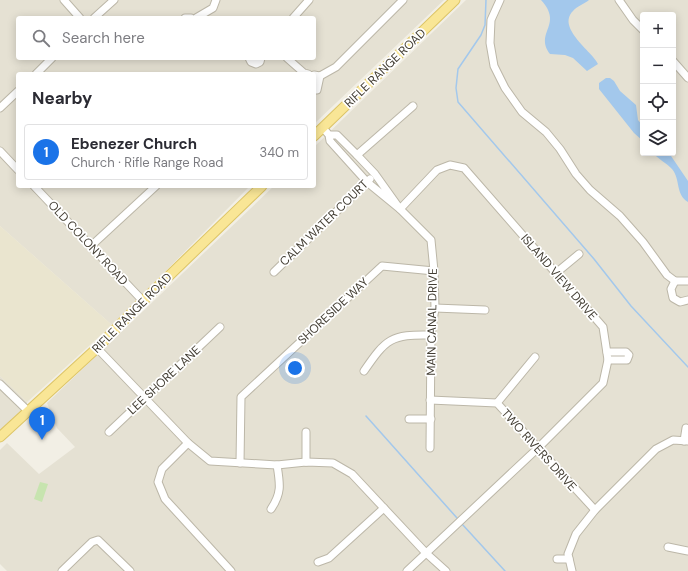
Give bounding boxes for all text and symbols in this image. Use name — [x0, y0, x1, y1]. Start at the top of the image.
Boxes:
map controls — [640, 12, 676, 156]
button: + — [640, 12, 676, 48]
search box — [16, 16, 316, 60]
street label: RIFLE RANGE ROAD — [341, 25, 429, 111]
icon: search — [30, 27, 52, 49]
text: Search here — [62, 28, 145, 48]
button: − — [640, 48, 676, 84]
button: locate — [640, 84, 676, 120]
text: Nearby — [32, 87, 92, 109]
button: layers — [640, 120, 676, 156]
text: Ebenezer Church — [71, 134, 197, 154]
text: 1 — [44, 144, 48, 161]
text: 340 m — [259, 144, 299, 161]
text: Church · Rifle Range Road — [71, 154, 223, 171]
street label: CALM WATER COURT — [276, 176, 372, 269]
street label: OLD COLONY ROAD — [45, 197, 131, 289]
street label: ISLAND VIEW DRIVE — [517, 231, 601, 324]
street label: MAIN CANAL DRIVE — [423, 268, 441, 376]
street label: RIFLE RANGE ROAD — [88, 269, 176, 357]
street label: SHORESIDE WAY — [294, 274, 372, 348]
street label: LEE SHORE LANE — [124, 342, 204, 418]
your location — [285, 358, 305, 378]
street label: TWO RIVERS DRIVE — [498, 405, 580, 495]
pin: 1 — [29, 407, 55, 440]

